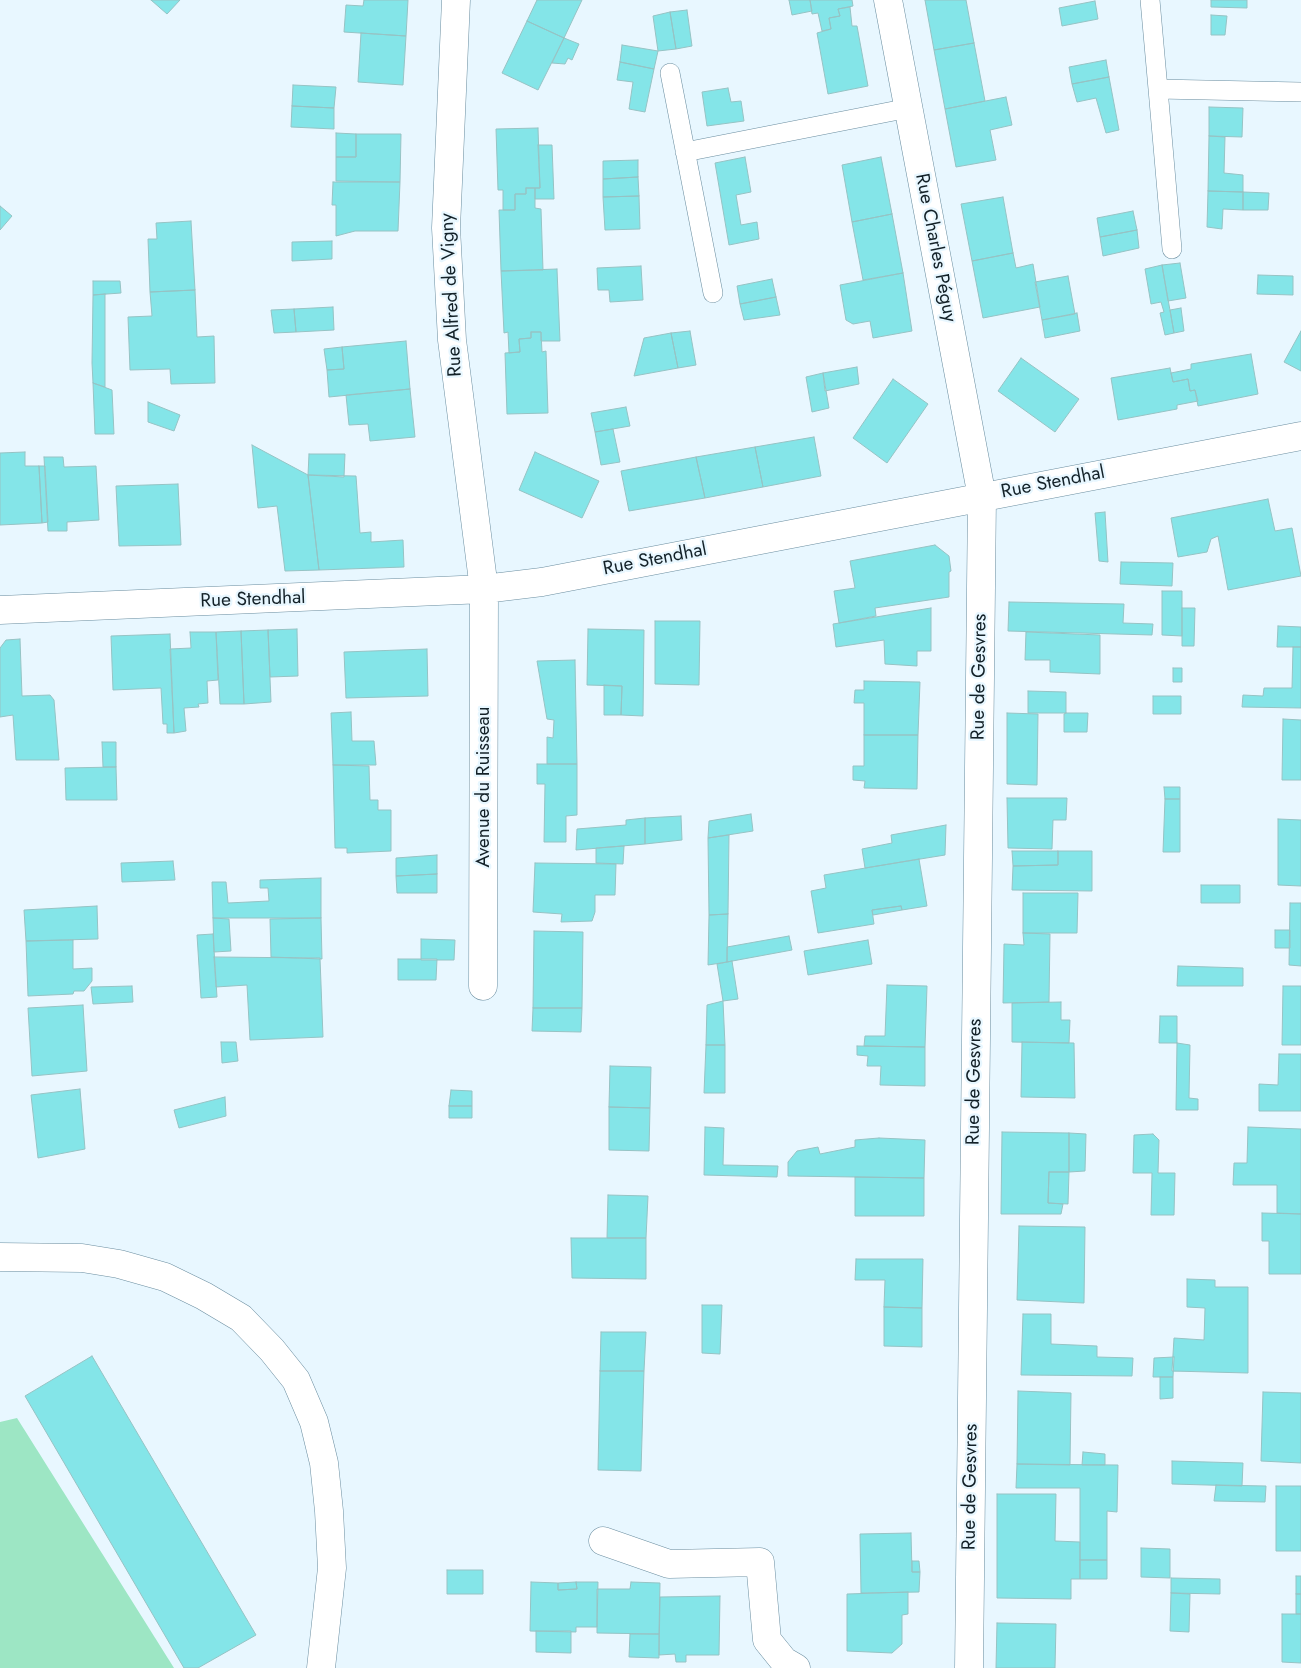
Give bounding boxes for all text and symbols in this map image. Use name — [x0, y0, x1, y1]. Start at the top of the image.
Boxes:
street label: Rue Charles Péguy — [909, 172, 961, 324]
street label: Rue Alfred de Vigny — [436, 213, 468, 377]
street label: Rue Stendhal — [999, 462, 1107, 504]
street label: Rue Stendhal — [601, 539, 709, 581]
street label: Rue Stendhal — [200, 587, 306, 613]
street label: Rue de Gesvres — [967, 614, 993, 740]
street label: Avenue du Ruisseau — [473, 706, 495, 868]
street label: Rue de Gesvres — [962, 1019, 988, 1145]
street label: Rue de Gesvres — [958, 1424, 984, 1550]

